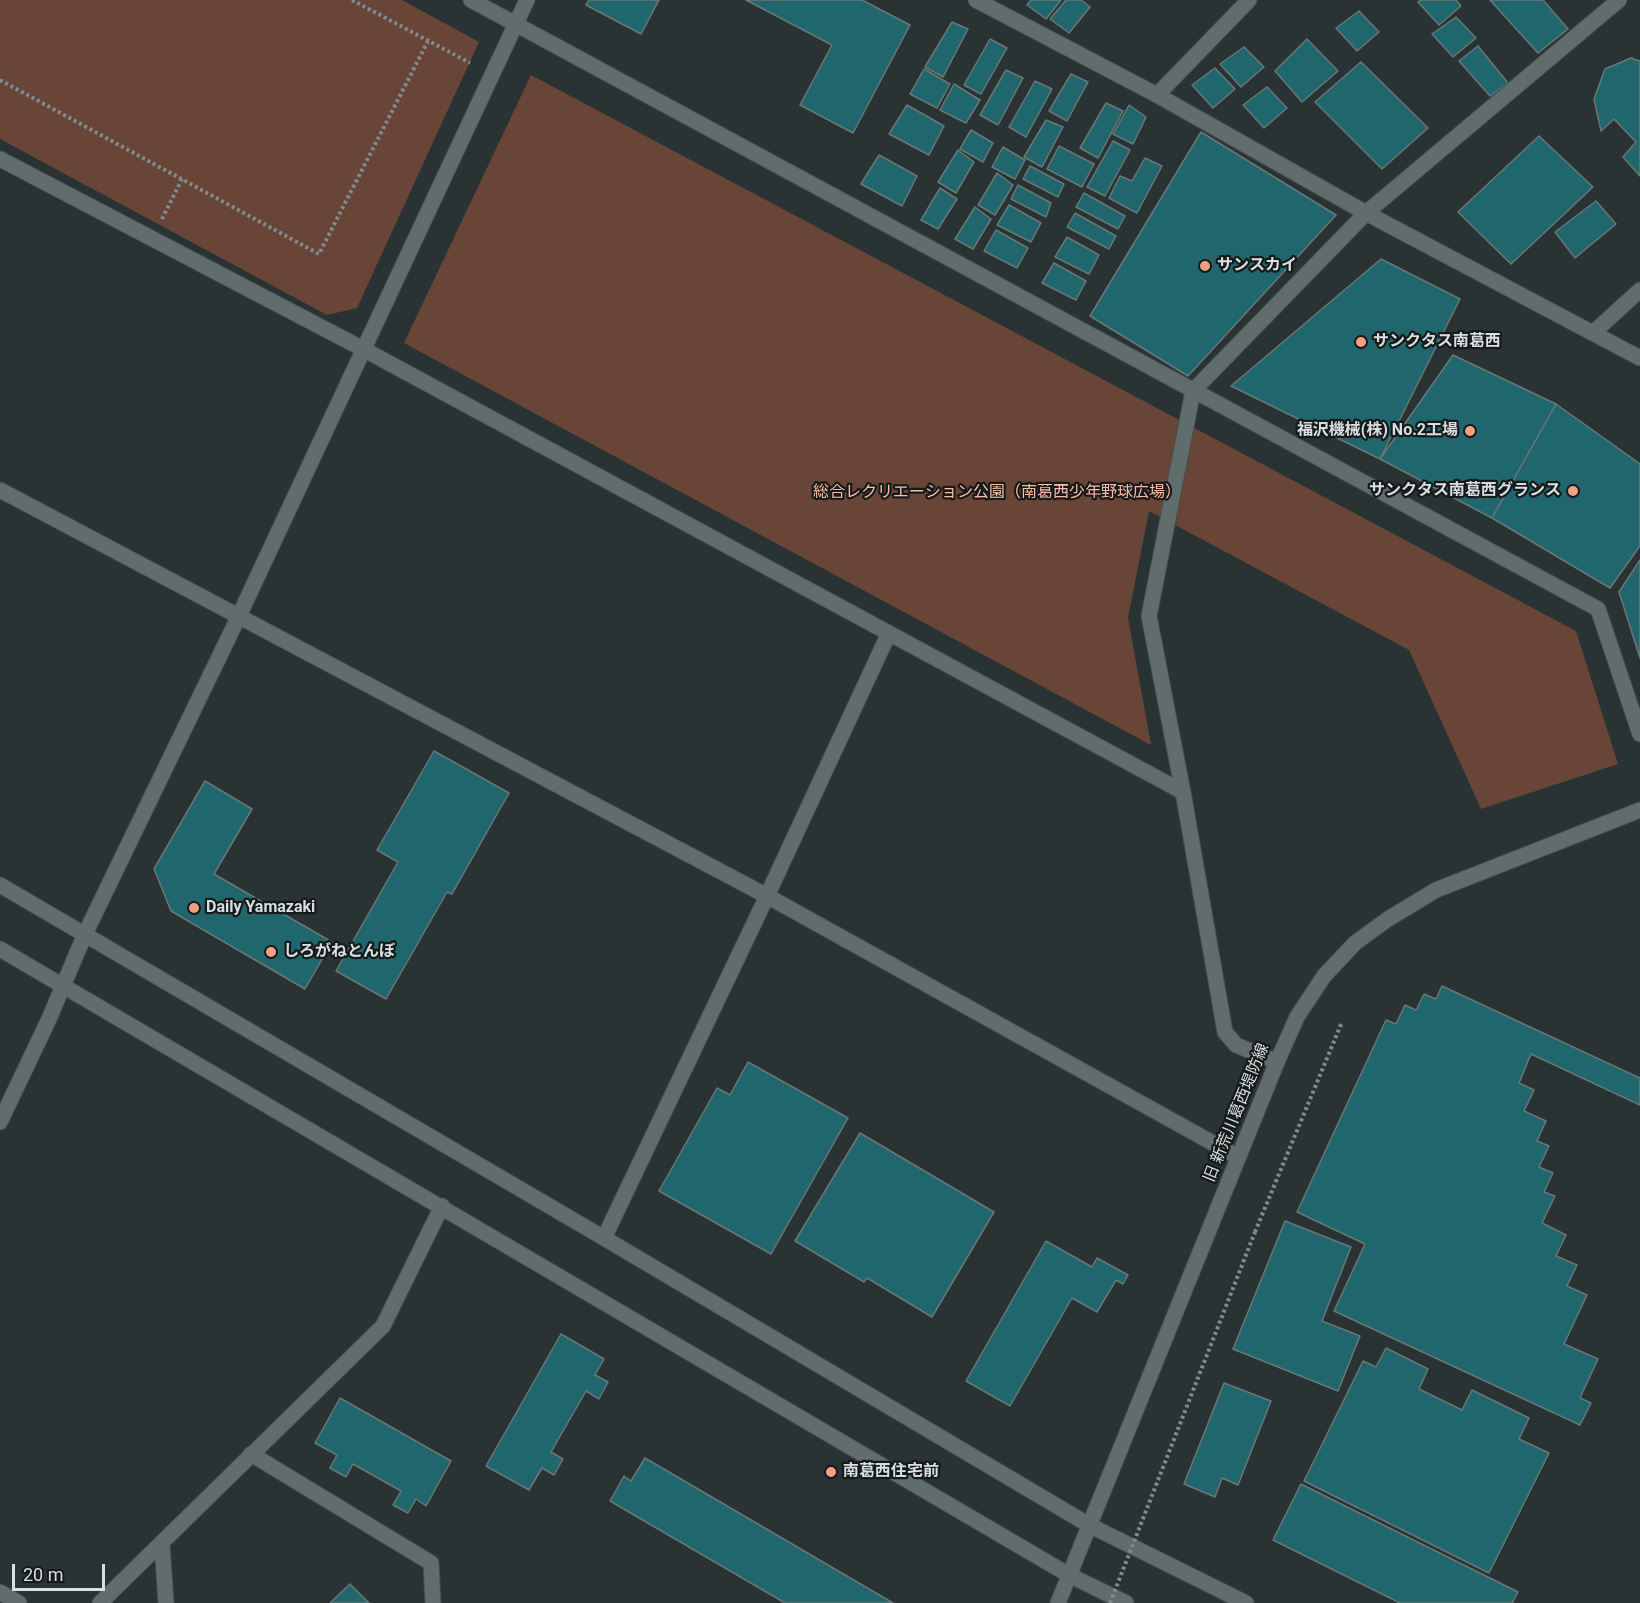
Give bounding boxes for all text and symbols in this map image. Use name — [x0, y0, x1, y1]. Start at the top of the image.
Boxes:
place label: サンスカイ — [1217, 256, 1297, 276]
marker: サンスカイ — [1198, 259, 1212, 273]
place label: サンクタス南葛西 — [1373, 332, 1501, 352]
marker: サンクタス南葛西 — [1354, 335, 1368, 349]
place label: 福沢機械(株) No.2工場 — [1297, 421, 1458, 441]
marker: 福沢機械(株) No.2工場 — [1463, 424, 1477, 438]
place label: サンクタス南葛西グランス — [1369, 481, 1561, 501]
park label: 総合レクリエーション公園（南葛西少年野球広場） — [813, 483, 1181, 503]
marker: サンクタス南葛西グランス — [1566, 484, 1580, 498]
place label: Daily Yamazaki — [206, 898, 315, 918]
marker: Daily Yamazaki — [187, 901, 201, 915]
place label: しろがねとんぼ — [283, 942, 395, 962]
marker: しろがねとんぼ — [264, 945, 278, 959]
street label: 旧 新荒川葛西堤防線 — [1200, 1041, 1274, 1185]
place label: 南葛西住宅前 — [843, 1462, 939, 1482]
marker: 南葛西住宅前 — [824, 1465, 838, 1479]
scale bar — [15, 1552, 108, 1590]
text: 20 m — [23, 1564, 63, 1585]

